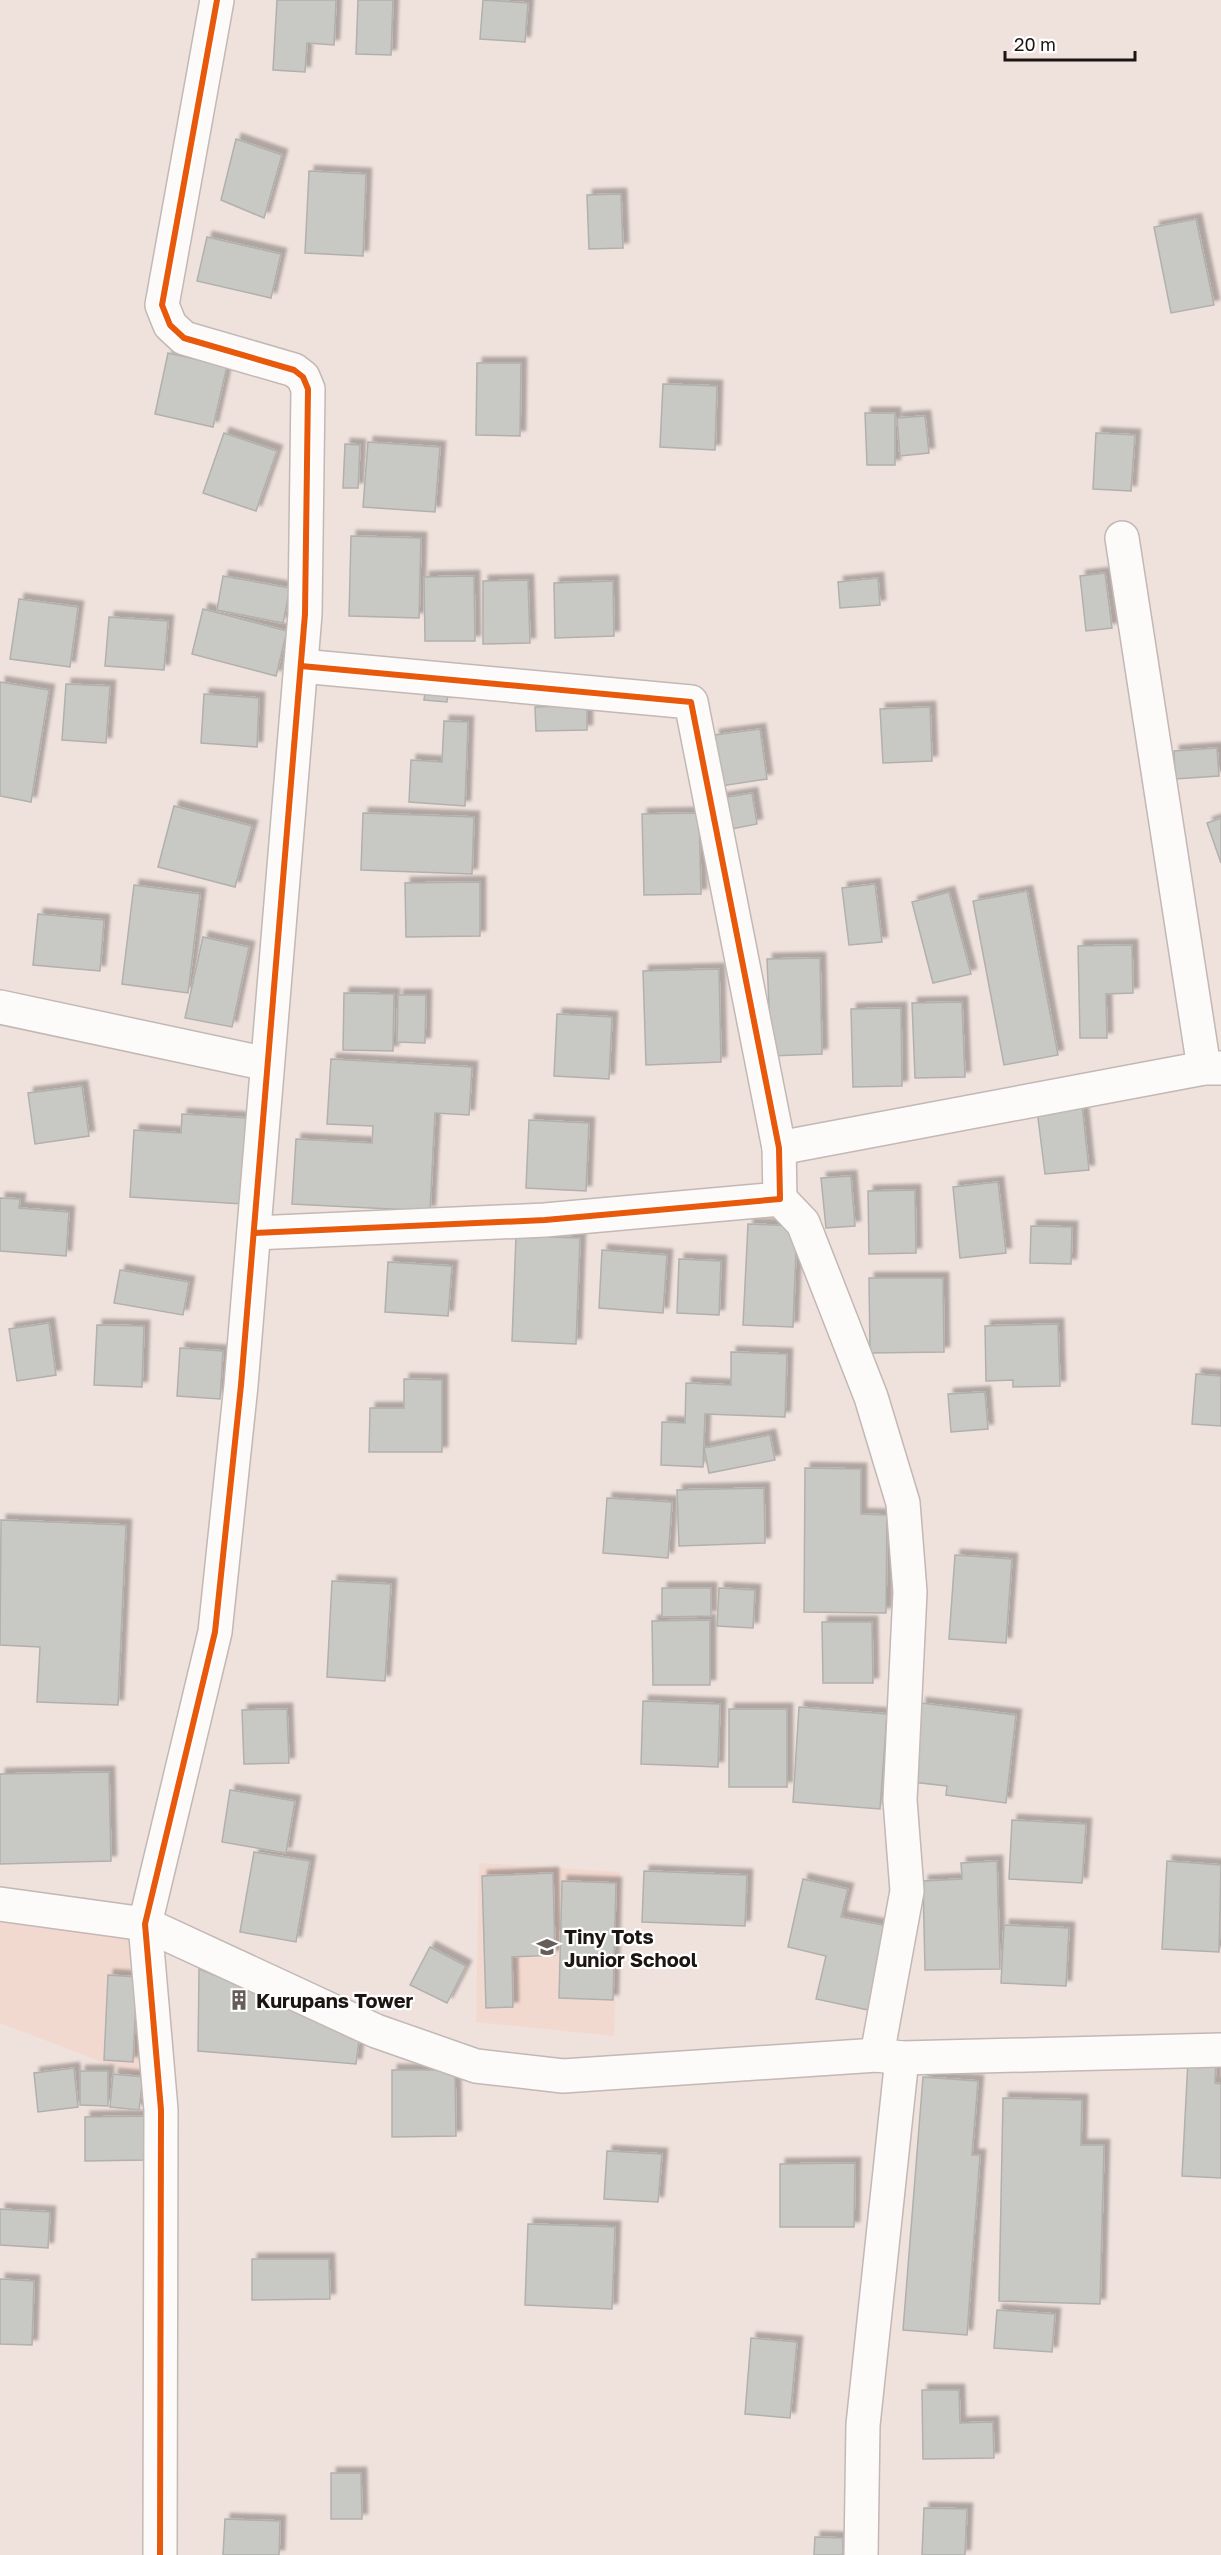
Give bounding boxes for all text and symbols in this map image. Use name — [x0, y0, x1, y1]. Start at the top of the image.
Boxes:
scale bar — [1005, 24, 1136, 62]
text: 20 m — [1014, 33, 1056, 55]
place label: Tiny Tots Junior School — [564, 1924, 698, 1971]
school or university icon: Tiny Tots Junior School — [535, 1935, 559, 1959]
building icon: Kurupans Tower — [227, 1988, 251, 2012]
place label: Kurupans Tower — [256, 1988, 414, 2012]

